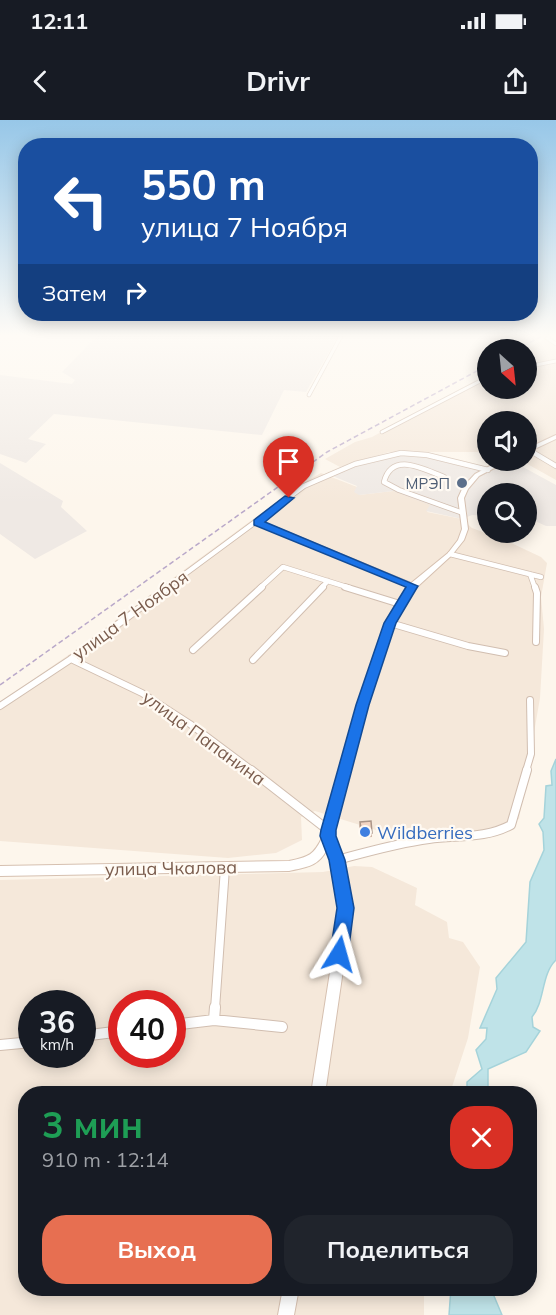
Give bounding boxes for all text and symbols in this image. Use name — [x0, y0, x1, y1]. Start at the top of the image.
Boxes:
text: 12:11 — [30, 7, 88, 35]
text: Drivr — [246, 64, 310, 98]
icon: back — [24, 65, 57, 98]
icon: share — [499, 65, 532, 98]
text: 550 m — [141, 158, 266, 211]
icon: left — [42, 162, 120, 240]
text: улица 7 Ноября — [141, 210, 348, 244]
icon: right — [119, 276, 152, 309]
text: Затем — [42, 279, 107, 307]
north arrow — [477, 339, 537, 399]
map controls — [477, 339, 537, 543]
button: sound — [477, 411, 537, 471]
pin — [263, 436, 314, 498]
icon: arrive — [272, 445, 305, 478]
place label: МРЭП — [406, 474, 450, 493]
marker: МРЭП — [455, 476, 469, 490]
button: search — [477, 483, 537, 543]
street label: улица 7 Ноября — [67, 565, 193, 665]
street label: улица Папанина — [138, 686, 270, 790]
place label: Wildberries — [377, 821, 473, 844]
marker: Wildberries — [358, 825, 372, 839]
street label: улица Чкалова — [105, 855, 237, 881]
position arrow — [307, 922, 371, 986]
speed limit sign: 40 — [108, 990, 186, 1068]
text: 36 — [39, 1003, 75, 1041]
text: km/h — [40, 1035, 74, 1054]
text: 3 мин — [42, 1102, 143, 1147]
button: close — [450, 1106, 513, 1169]
text: 910 m · 12:14 — [42, 1147, 168, 1172]
button: Выход — [42, 1215, 272, 1284]
button: Поделиться — [284, 1215, 513, 1284]

